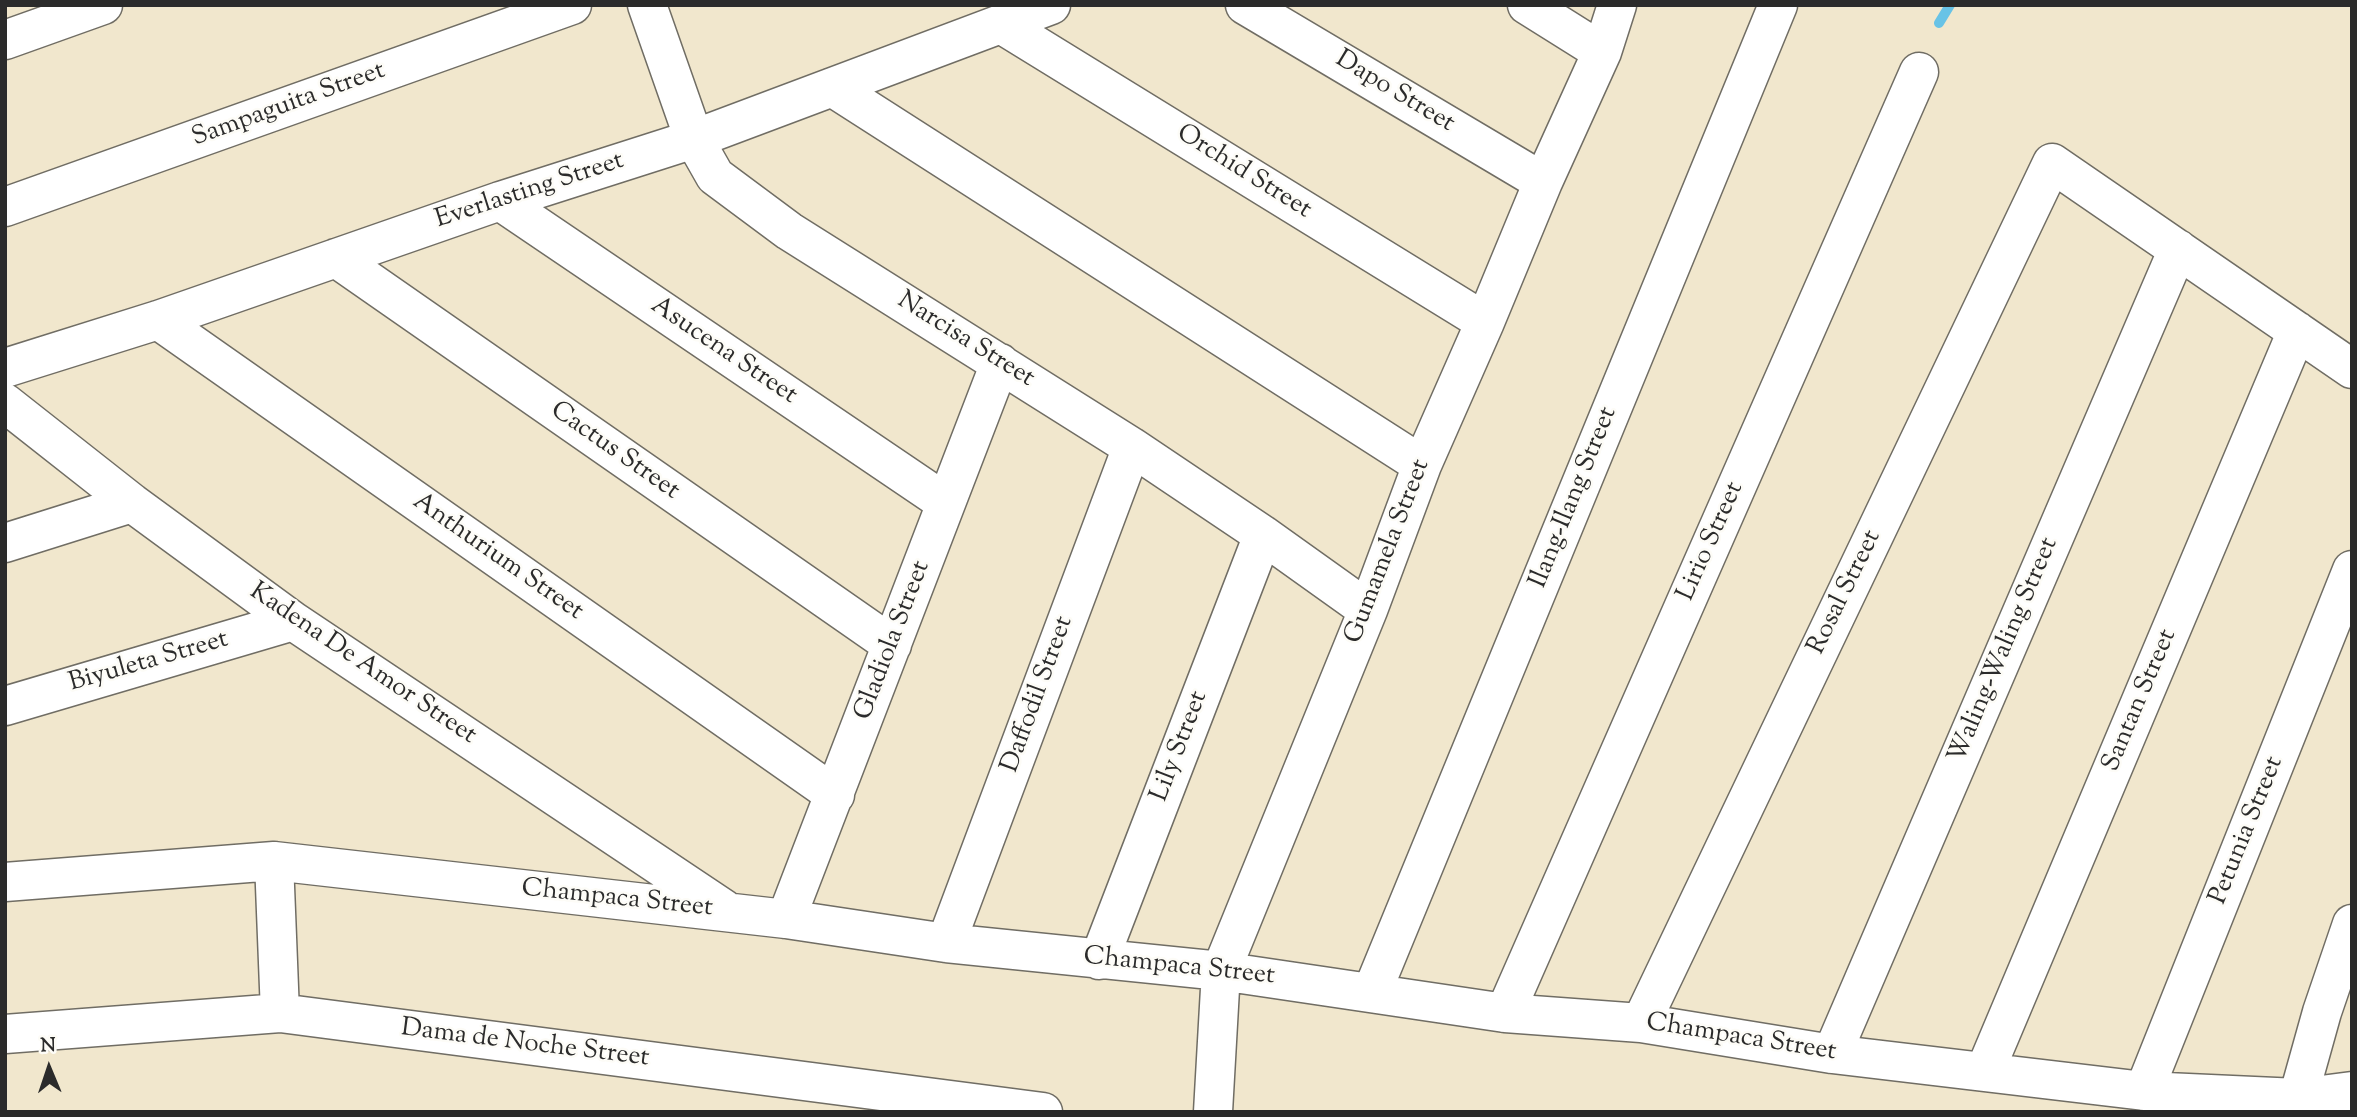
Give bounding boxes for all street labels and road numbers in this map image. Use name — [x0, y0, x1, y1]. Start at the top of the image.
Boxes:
street label: Dapo Street — [1329, 45, 1459, 141]
street label: Sampaguita Street — [188, 57, 390, 155]
street label: Orchid Street — [1170, 119, 1316, 227]
street label: Everlasting Street — [432, 147, 628, 237]
street label: Narcisa Street — [891, 286, 1039, 396]
street label: Asucena Street — [644, 291, 802, 413]
street label: Cactus Street — [543, 396, 685, 508]
street label: Ilang-Ilang Street — [1524, 403, 1626, 593]
street label: Gumamela Street — [1340, 455, 1438, 649]
street label: Lirio Street — [1672, 478, 1752, 606]
street label: Anthurium Street — [406, 488, 588, 628]
street label: Rosal Street — [1803, 526, 1889, 660]
street label: Waling-Waling Street — [1943, 534, 2067, 768]
street label: Gladiola Street — [849, 557, 939, 725]
street label: Kadena De Amor Street — [243, 577, 481, 753]
street label: Daffodil Street — [996, 613, 1082, 777]
street label: Biyuleta Street — [66, 625, 232, 701]
street label: Santan Street — [2097, 625, 2185, 777]
street label: Lily Street — [1146, 687, 1216, 807]
street label: Petunia Street — [2204, 752, 2292, 910]
street label: Champaca Street — [520, 874, 714, 926]
street label: Champaca Street — [1082, 942, 1276, 994]
street label: Champaca Street — [1644, 1009, 1838, 1069]
street label: Dama de Noche Street — [399, 1014, 651, 1076]

